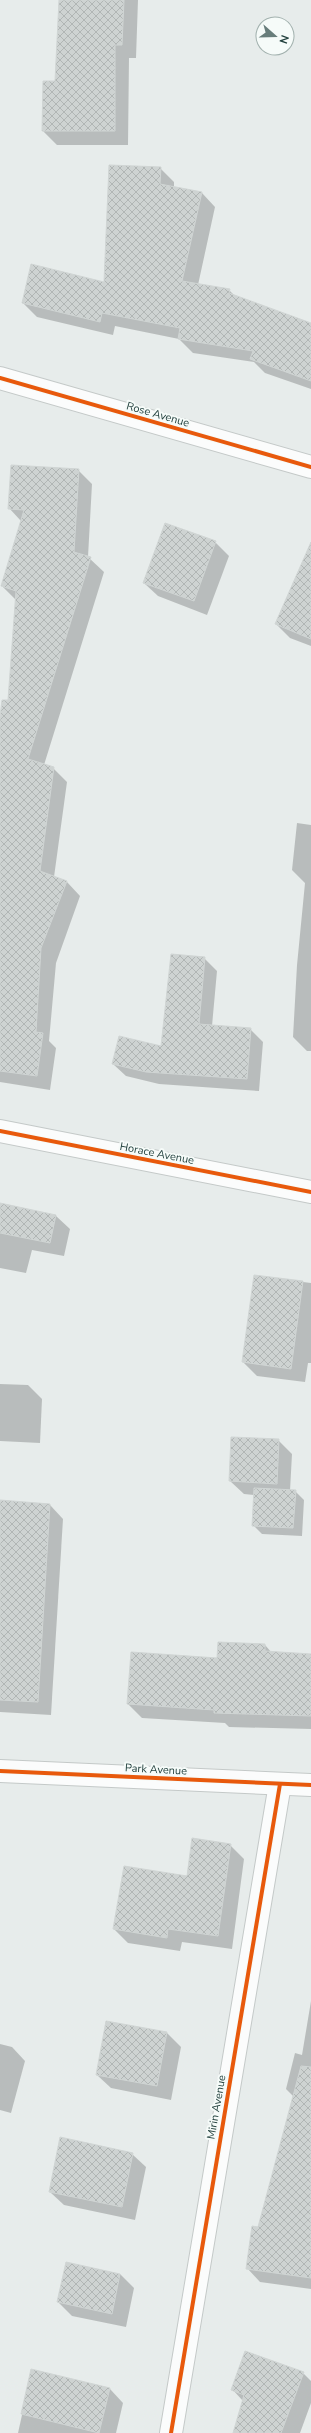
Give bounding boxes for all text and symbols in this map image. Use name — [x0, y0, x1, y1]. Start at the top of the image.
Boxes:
north arrow — [255, 16, 295, 56]
text: N — [275, 33, 292, 46]
street label: Rose Avenue — [125, 398, 191, 431]
street label: Horace Avenue — [119, 1139, 195, 1168]
street label: Park Avenue — [125, 1760, 188, 1779]
street label: Mirin Avenue — [203, 2074, 230, 2140]

